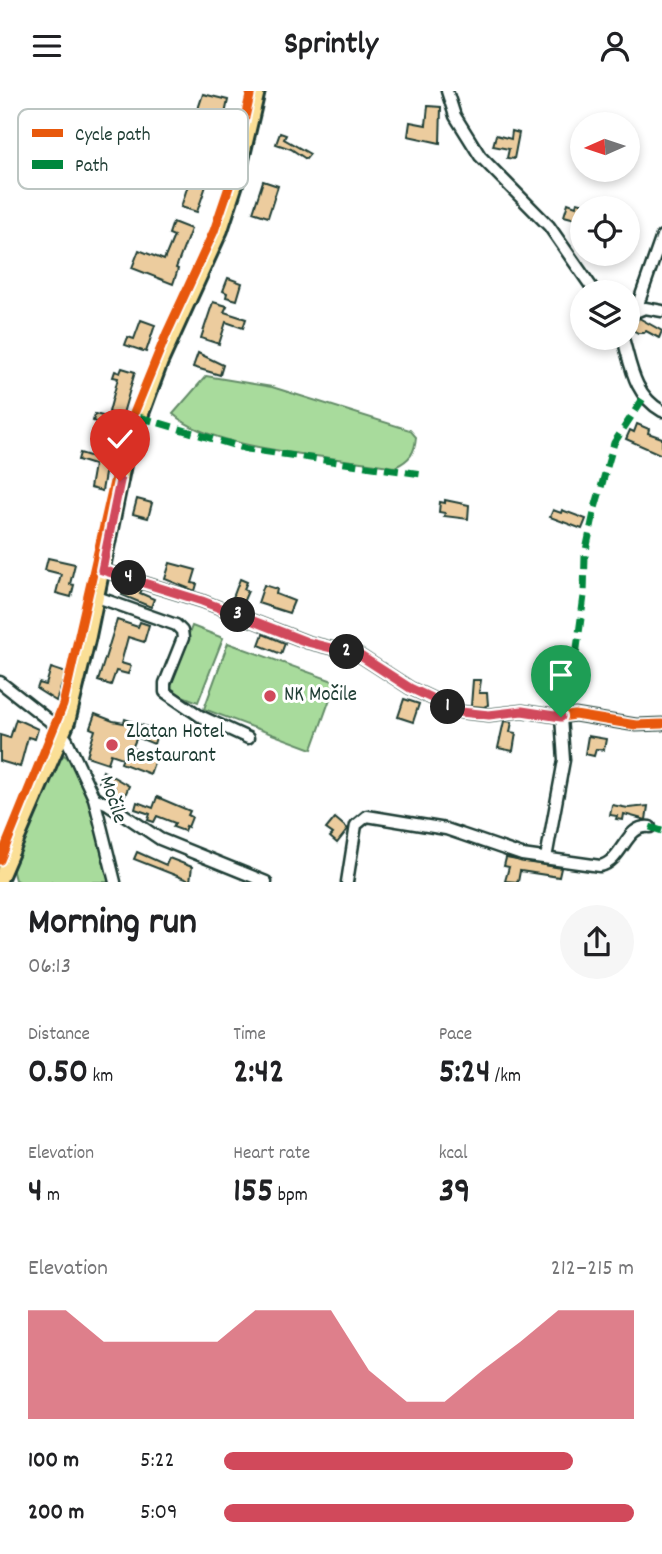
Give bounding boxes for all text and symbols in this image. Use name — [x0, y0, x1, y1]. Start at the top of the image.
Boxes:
text: Sprintly — [284, 23, 378, 69]
icon: menu — [28, 27, 66, 65]
icon: person — [596, 27, 634, 65]
legend — [18, 109, 248, 189]
north arrow — [570, 112, 640, 182]
map controls — [570, 112, 640, 350]
text: Cycle path — [75, 123, 150, 150]
text: Path — [75, 154, 108, 181]
button: locate — [570, 196, 640, 266]
button: layers — [570, 280, 640, 350]
pin — [90, 409, 150, 481]
icon: check — [101, 420, 139, 458]
pin: 4 — [111, 561, 146, 595]
text: 4 — [125, 564, 132, 591]
pin: 3 — [220, 597, 256, 633]
text: 3 — [233, 601, 242, 628]
pin: 2 — [330, 635, 364, 669]
text: 2 — [342, 638, 351, 665]
pin — [531, 645, 591, 717]
icon: arrive — [542, 656, 580, 694]
place label: NK Močile — [284, 681, 357, 711]
marker: NK Močile — [262, 688, 278, 704]
pin: 1 — [430, 689, 466, 725]
text: 1 — [445, 693, 450, 720]
place label: Zlatan Hotel Restaurant — [126, 718, 224, 772]
marker: Zlatan Hotel Restaurant — [104, 737, 120, 753]
street label: Močile — [90, 772, 134, 828]
text: Morning run — [28, 897, 197, 952]
button: share — [560, 905, 634, 979]
text: 06:13 — [28, 951, 71, 984]
text: Distance — [28, 1022, 90, 1049]
text: Time — [233, 1022, 266, 1049]
text: Pace — [439, 1022, 472, 1049]
text: 0.50 — [28, 1049, 88, 1099]
text: 2:42 — [233, 1049, 284, 1099]
text: 5:24 — [439, 1049, 491, 1099]
text: km — [88, 1064, 113, 1091]
text: /km — [491, 1064, 521, 1091]
text: Elevation — [28, 1141, 94, 1168]
text: Heart rate — [233, 1141, 310, 1168]
text: kcal — [439, 1141, 468, 1168]
text: 4 — [28, 1168, 43, 1218]
text: 155 — [233, 1168, 273, 1218]
text: 39 — [439, 1168, 470, 1218]
text: m — [43, 1183, 60, 1210]
text: bpm — [273, 1183, 308, 1210]
text: Elevation — [28, 1253, 108, 1286]
text: 212–215 m — [551, 1253, 634, 1286]
text: 100 m — [28, 1445, 79, 1478]
text: 5:22 — [140, 1445, 175, 1478]
text: 200 m — [28, 1497, 84, 1530]
text: 5:09 — [140, 1497, 178, 1530]

